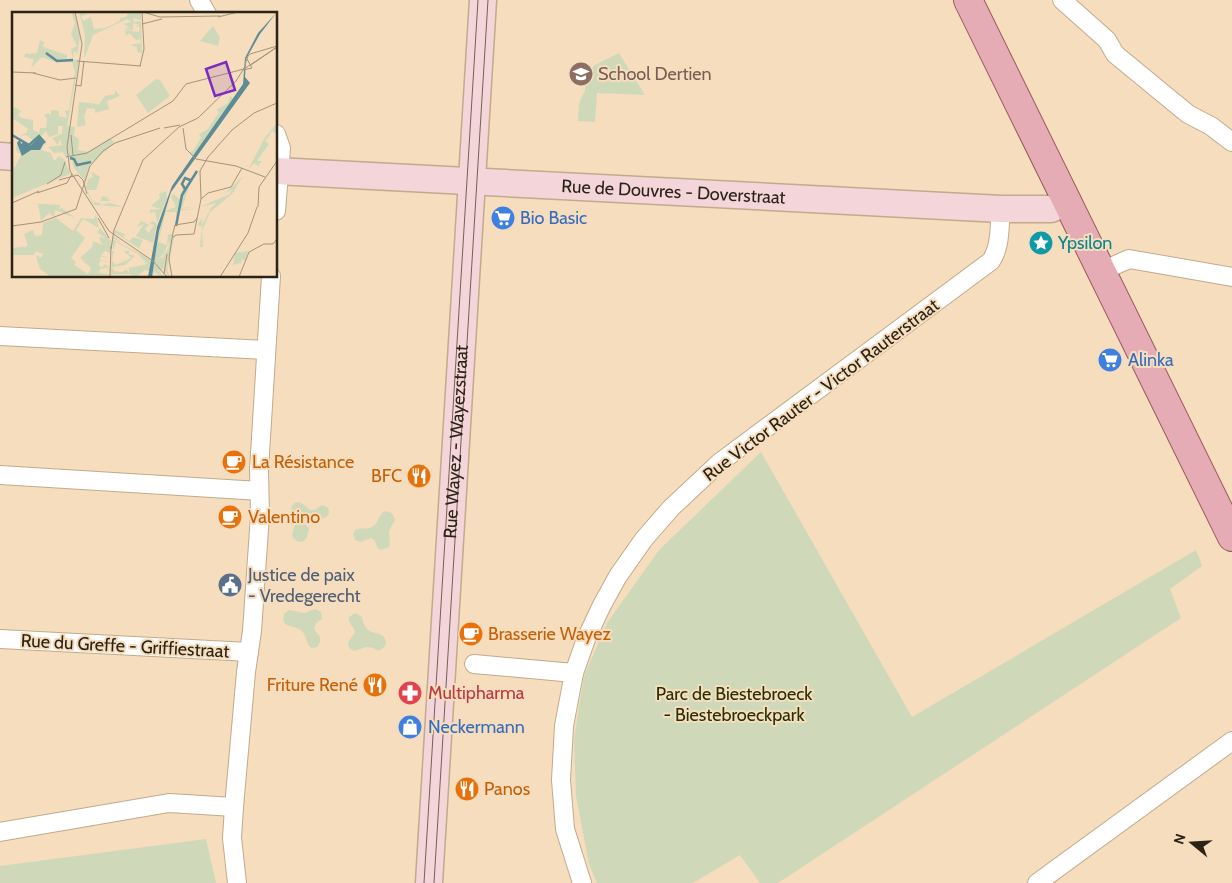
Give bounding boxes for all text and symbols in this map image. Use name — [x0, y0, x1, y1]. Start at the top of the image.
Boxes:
inset map — [12, 12, 278, 278]
school or university icon: School Dertien — [568, 61, 594, 87]
place label: School Dertien — [598, 63, 712, 85]
street label: Rue de Douvres - Doverstraat — [561, 175, 786, 209]
supermarket icon: Bio Basic — [490, 205, 516, 231]
place label: Bio Basic — [520, 207, 587, 229]
place icon: Ypsilon — [1028, 230, 1054, 256]
place label: Ypsilon — [1057, 232, 1112, 254]
street label: Rue Victor Rauter - Victor Rauterstraat — [699, 294, 943, 486]
street label: Rue Wayez - Wayezstraat — [439, 344, 473, 539]
supermarket icon: Alinka — [1097, 347, 1123, 373]
place label: Alinka — [1128, 349, 1174, 371]
cafe icon: La Résistance — [221, 449, 247, 475]
place label: La Résistance — [252, 451, 354, 473]
restaurant icon: BFC — [406, 463, 432, 489]
place label: BFC — [371, 465, 402, 487]
cafe icon: Valentino — [217, 504, 243, 530]
place label: Valentino — [248, 506, 320, 528]
place label: Justice de paix - Vredegerecht — [247, 564, 361, 607]
public building icon: Justice de paix - Vredegerecht — [217, 572, 243, 598]
cafe icon: Brasserie Wayez — [458, 621, 484, 647]
place label: Brasserie Wayez — [488, 623, 611, 645]
street label: Rue du Greffe - Griffiestraat — [20, 630, 230, 662]
restaurant icon: Friture René — [362, 672, 388, 698]
place label: Friture René — [267, 674, 358, 696]
pharmacy icon: Multipharma — [397, 680, 423, 706]
place label: Multipharma — [428, 682, 525, 704]
park label: Parc de Biestebroeck - Biestebroeckpark — [656, 683, 813, 726]
shop icon: Neckermann — [397, 714, 423, 740]
place label: Neckermann — [428, 716, 525, 738]
restaurant icon: Panos — [454, 776, 480, 802]
place label: Panos — [484, 778, 530, 800]
north arrow — [1167, 818, 1217, 868]
text: N — [1170, 831, 1190, 846]

